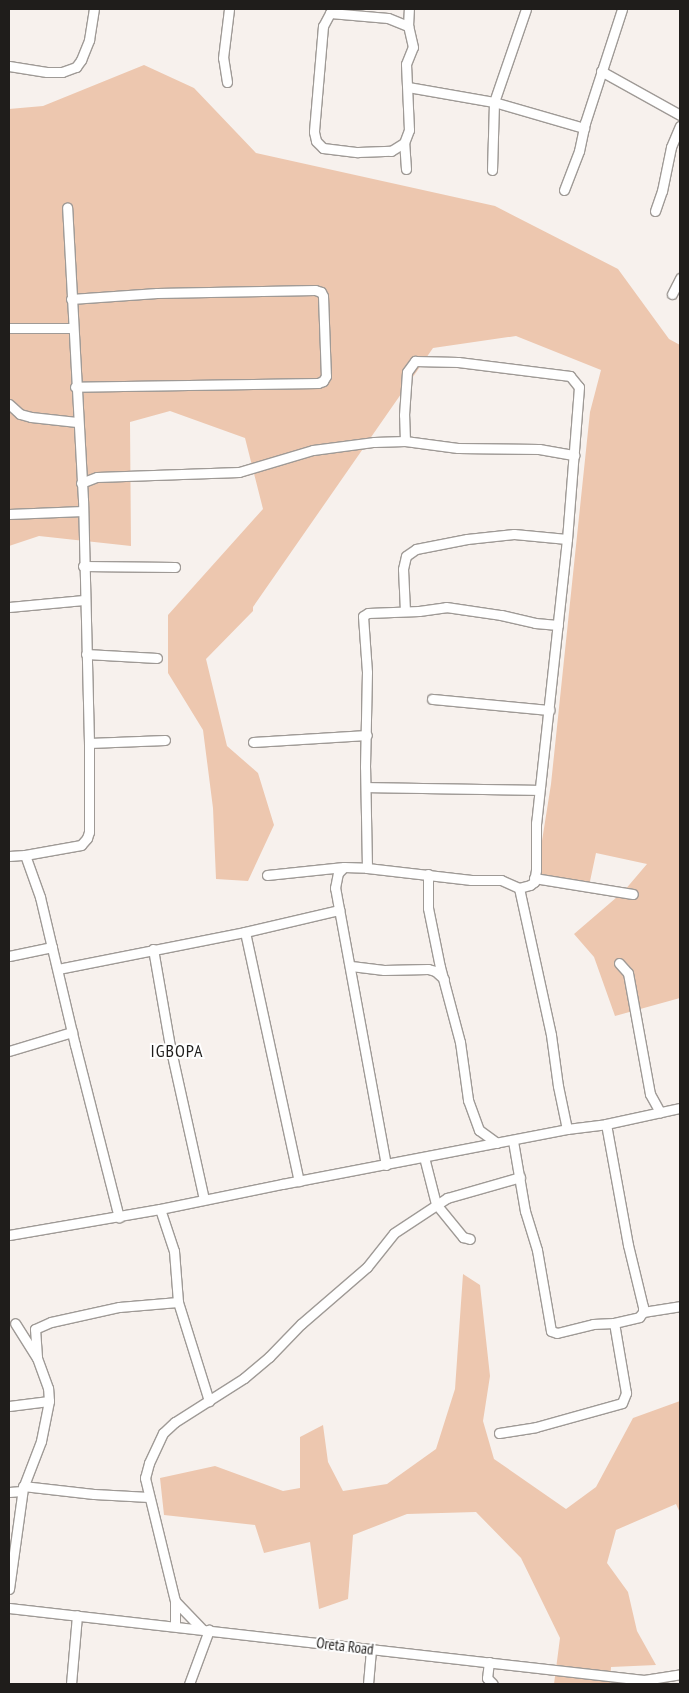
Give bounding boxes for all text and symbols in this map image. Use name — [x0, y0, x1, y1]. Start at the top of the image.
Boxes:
district label: IGBOPA — [150, 1040, 204, 1062]
street label: Oreta Road — [315, 1634, 375, 1658]

